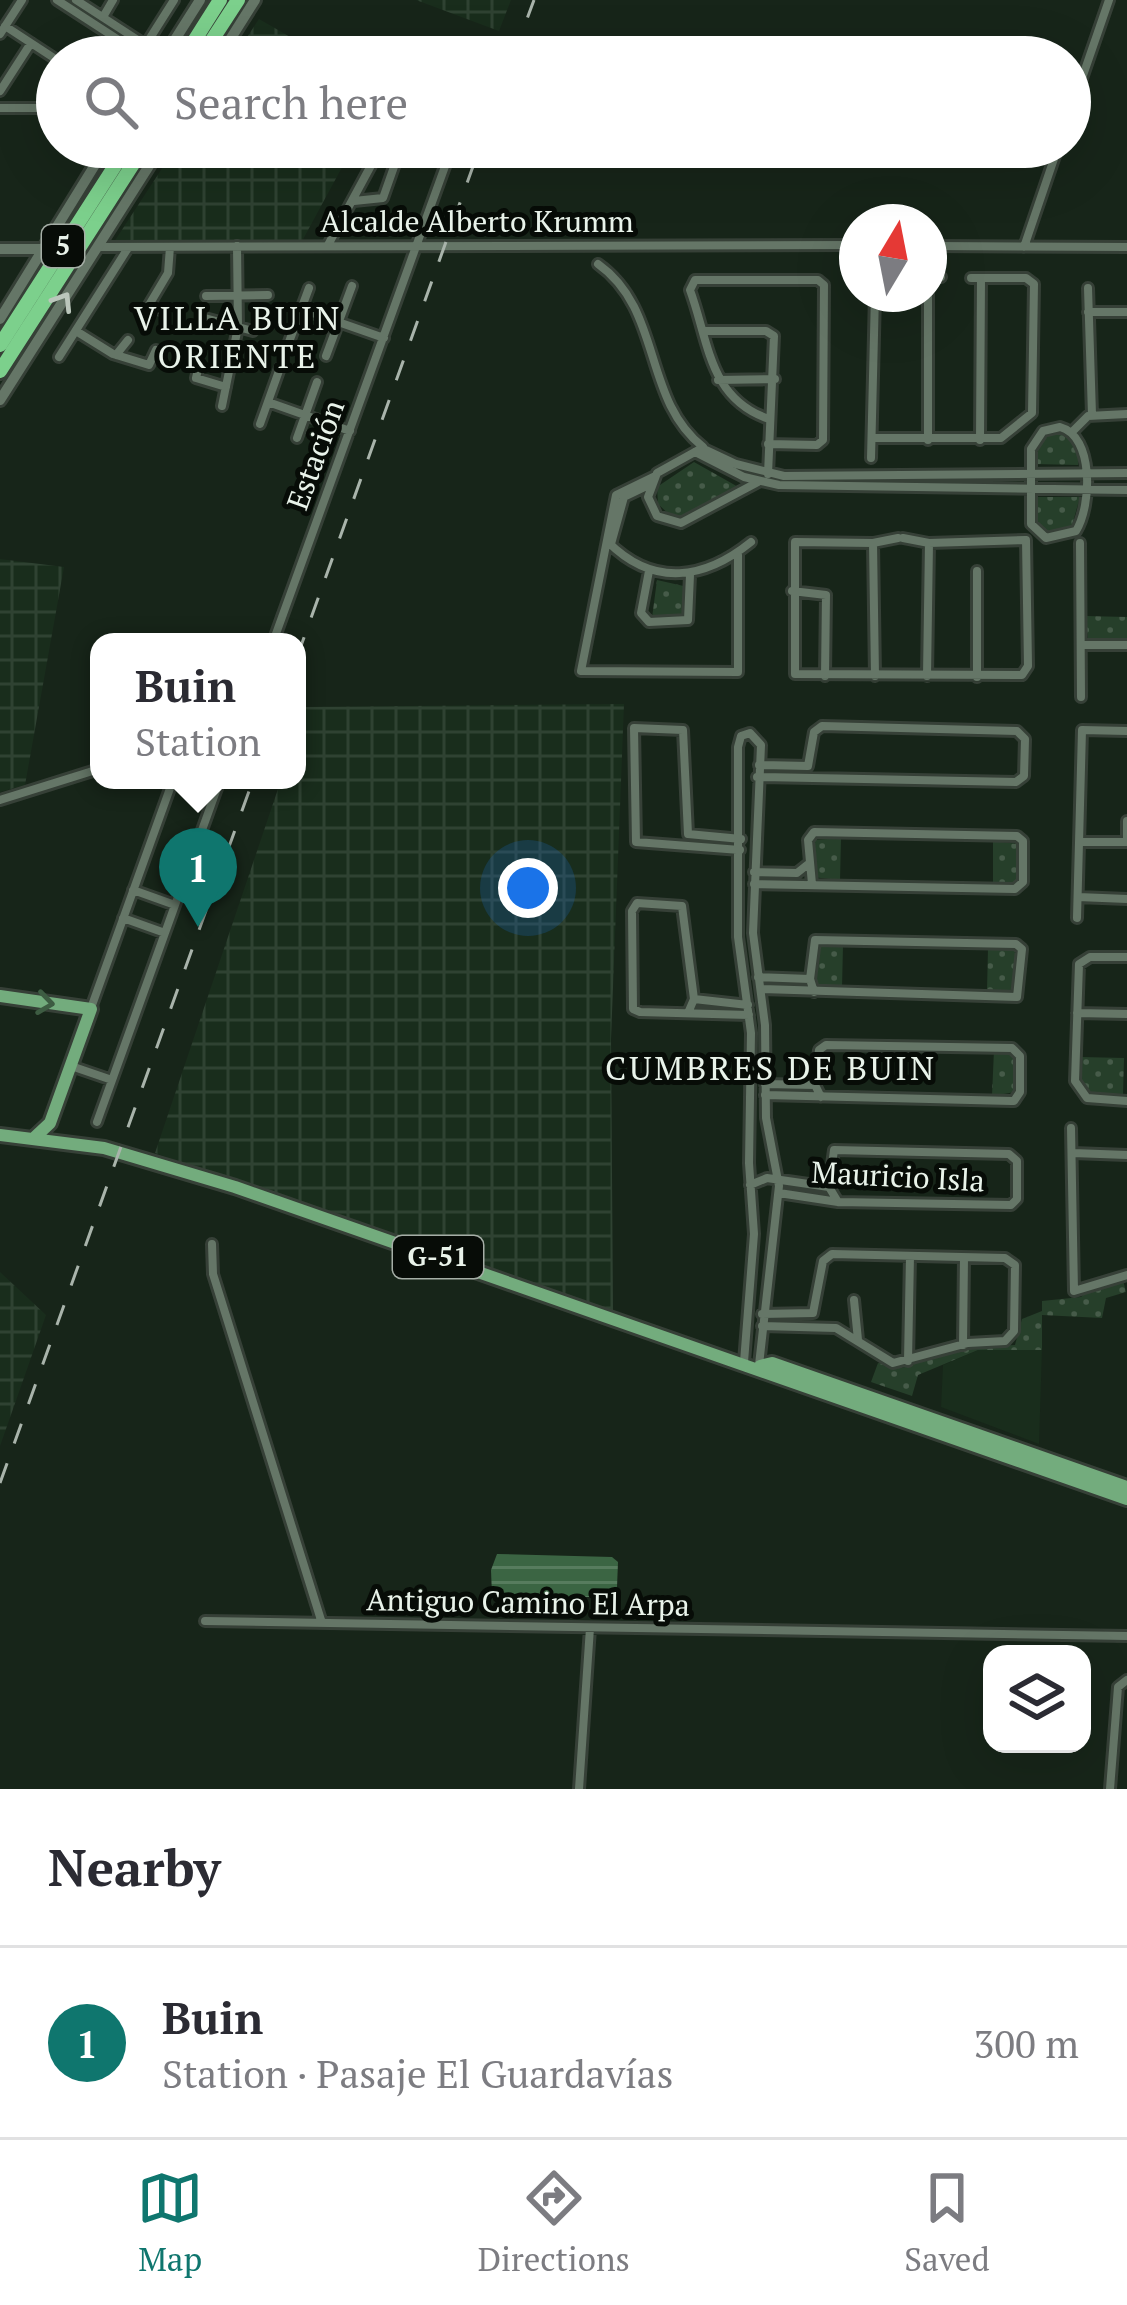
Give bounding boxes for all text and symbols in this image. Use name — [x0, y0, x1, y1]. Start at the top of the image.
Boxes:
search box — [36, 36, 1091, 168]
icon: search — [78, 69, 144, 135]
text: Search here — [174, 72, 408, 132]
street label: Alcalde Alberto Krumm — [320, 201, 634, 241]
north arrow — [839, 204, 947, 312]
road number: 5 — [42, 225, 84, 267]
one-way arrow — [48, 293, 70, 315]
district label: VILLA BUIN ORIENTE — [134, 296, 342, 377]
street label: Estación — [277, 394, 353, 515]
popup — [90, 633, 306, 789]
text: Buin — [135, 655, 236, 715]
text: Station — [135, 715, 261, 767]
pin: 1 — [159, 828, 237, 927]
your location — [498, 858, 558, 918]
one-way arrow — [36, 989, 55, 1015]
district label: CUMBRES DE BUIN — [605, 1046, 937, 1089]
street label: Mauricio Isla — [810, 1151, 986, 1201]
road number: G-51 — [393, 1236, 483, 1278]
street label: Antiguo Camino El Arpa — [366, 1579, 690, 1625]
map controls — [983, 1645, 1091, 1753]
button: layers — [983, 1645, 1091, 1753]
text: Nearby — [48, 1833, 221, 1901]
text: Buin — [162, 1987, 263, 2047]
text: 1 — [76, 2017, 98, 2069]
text: 300 m — [974, 2017, 1079, 2069]
text: Station · Pasaje El Guardavías — [162, 2047, 673, 2099]
tab: Map — [137, 2165, 203, 2280]
tab: Directions — [478, 2165, 630, 2280]
tab: Saved — [904, 2165, 990, 2280]

